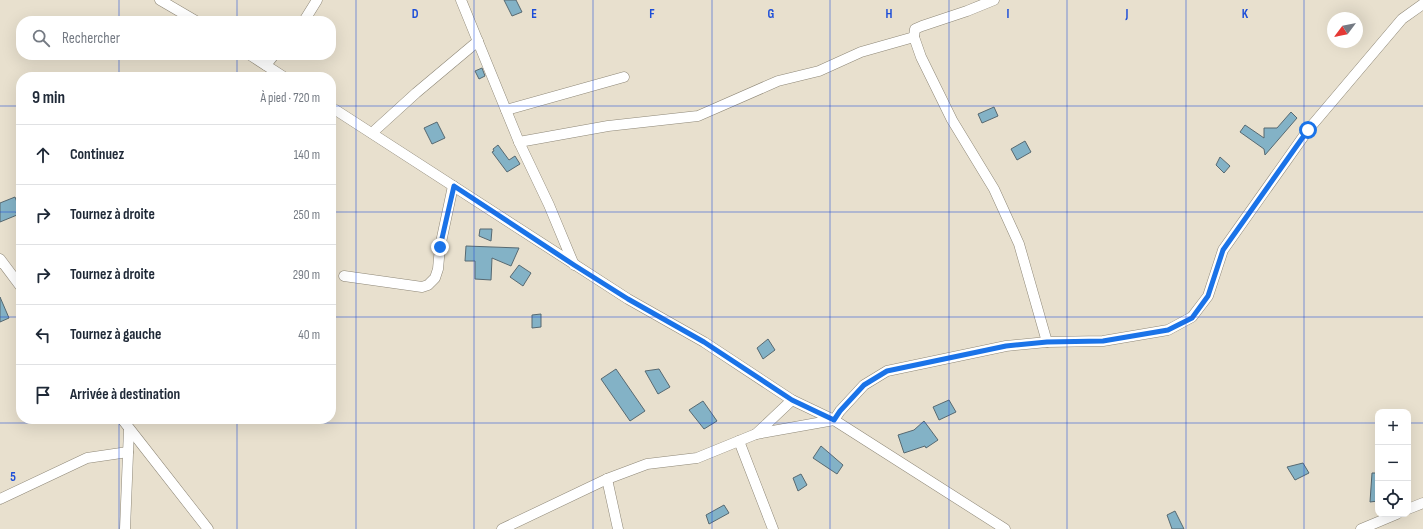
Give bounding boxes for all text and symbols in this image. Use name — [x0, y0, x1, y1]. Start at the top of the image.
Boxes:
text: D — [412, 6, 419, 22]
text: E — [531, 6, 537, 22]
text: F — [649, 6, 655, 22]
text: G — [768, 6, 775, 22]
text: H — [886, 6, 893, 22]
text: I — [1007, 6, 1010, 22]
text: J — [1125, 6, 1129, 22]
text: K — [1242, 6, 1249, 22]
north arrow — [1327, 12, 1363, 48]
search box — [16, 16, 336, 60]
icon: search — [30, 27, 52, 49]
text: Rechercher — [62, 29, 120, 48]
text: 9 min — [32, 88, 65, 108]
text: À pied · 720 m — [260, 90, 320, 106]
route start — [1299, 121, 1317, 139]
icon: ahead — [32, 144, 54, 166]
text: Continuez — [70, 145, 124, 164]
text: 140 m — [294, 147, 320, 163]
icon: right — [32, 204, 54, 226]
text: Tournez à droite — [70, 205, 155, 224]
text: 250 m — [293, 207, 320, 223]
route end — [431, 238, 449, 256]
icon: right — [32, 264, 54, 286]
text: Tournez à droite — [70, 265, 155, 284]
text: 290 m — [293, 267, 320, 283]
icon: left — [32, 324, 54, 346]
text: Tournez à gauche — [70, 325, 161, 344]
text: 40 m — [298, 327, 320, 343]
icon: arrive — [32, 384, 54, 406]
text: Arrivée à destination — [70, 385, 180, 404]
map controls — [1375, 409, 1411, 517]
button: + — [1375, 409, 1411, 445]
button: − — [1375, 445, 1411, 481]
text: 5 — [10, 469, 16, 485]
button: locate — [1375, 481, 1411, 517]

